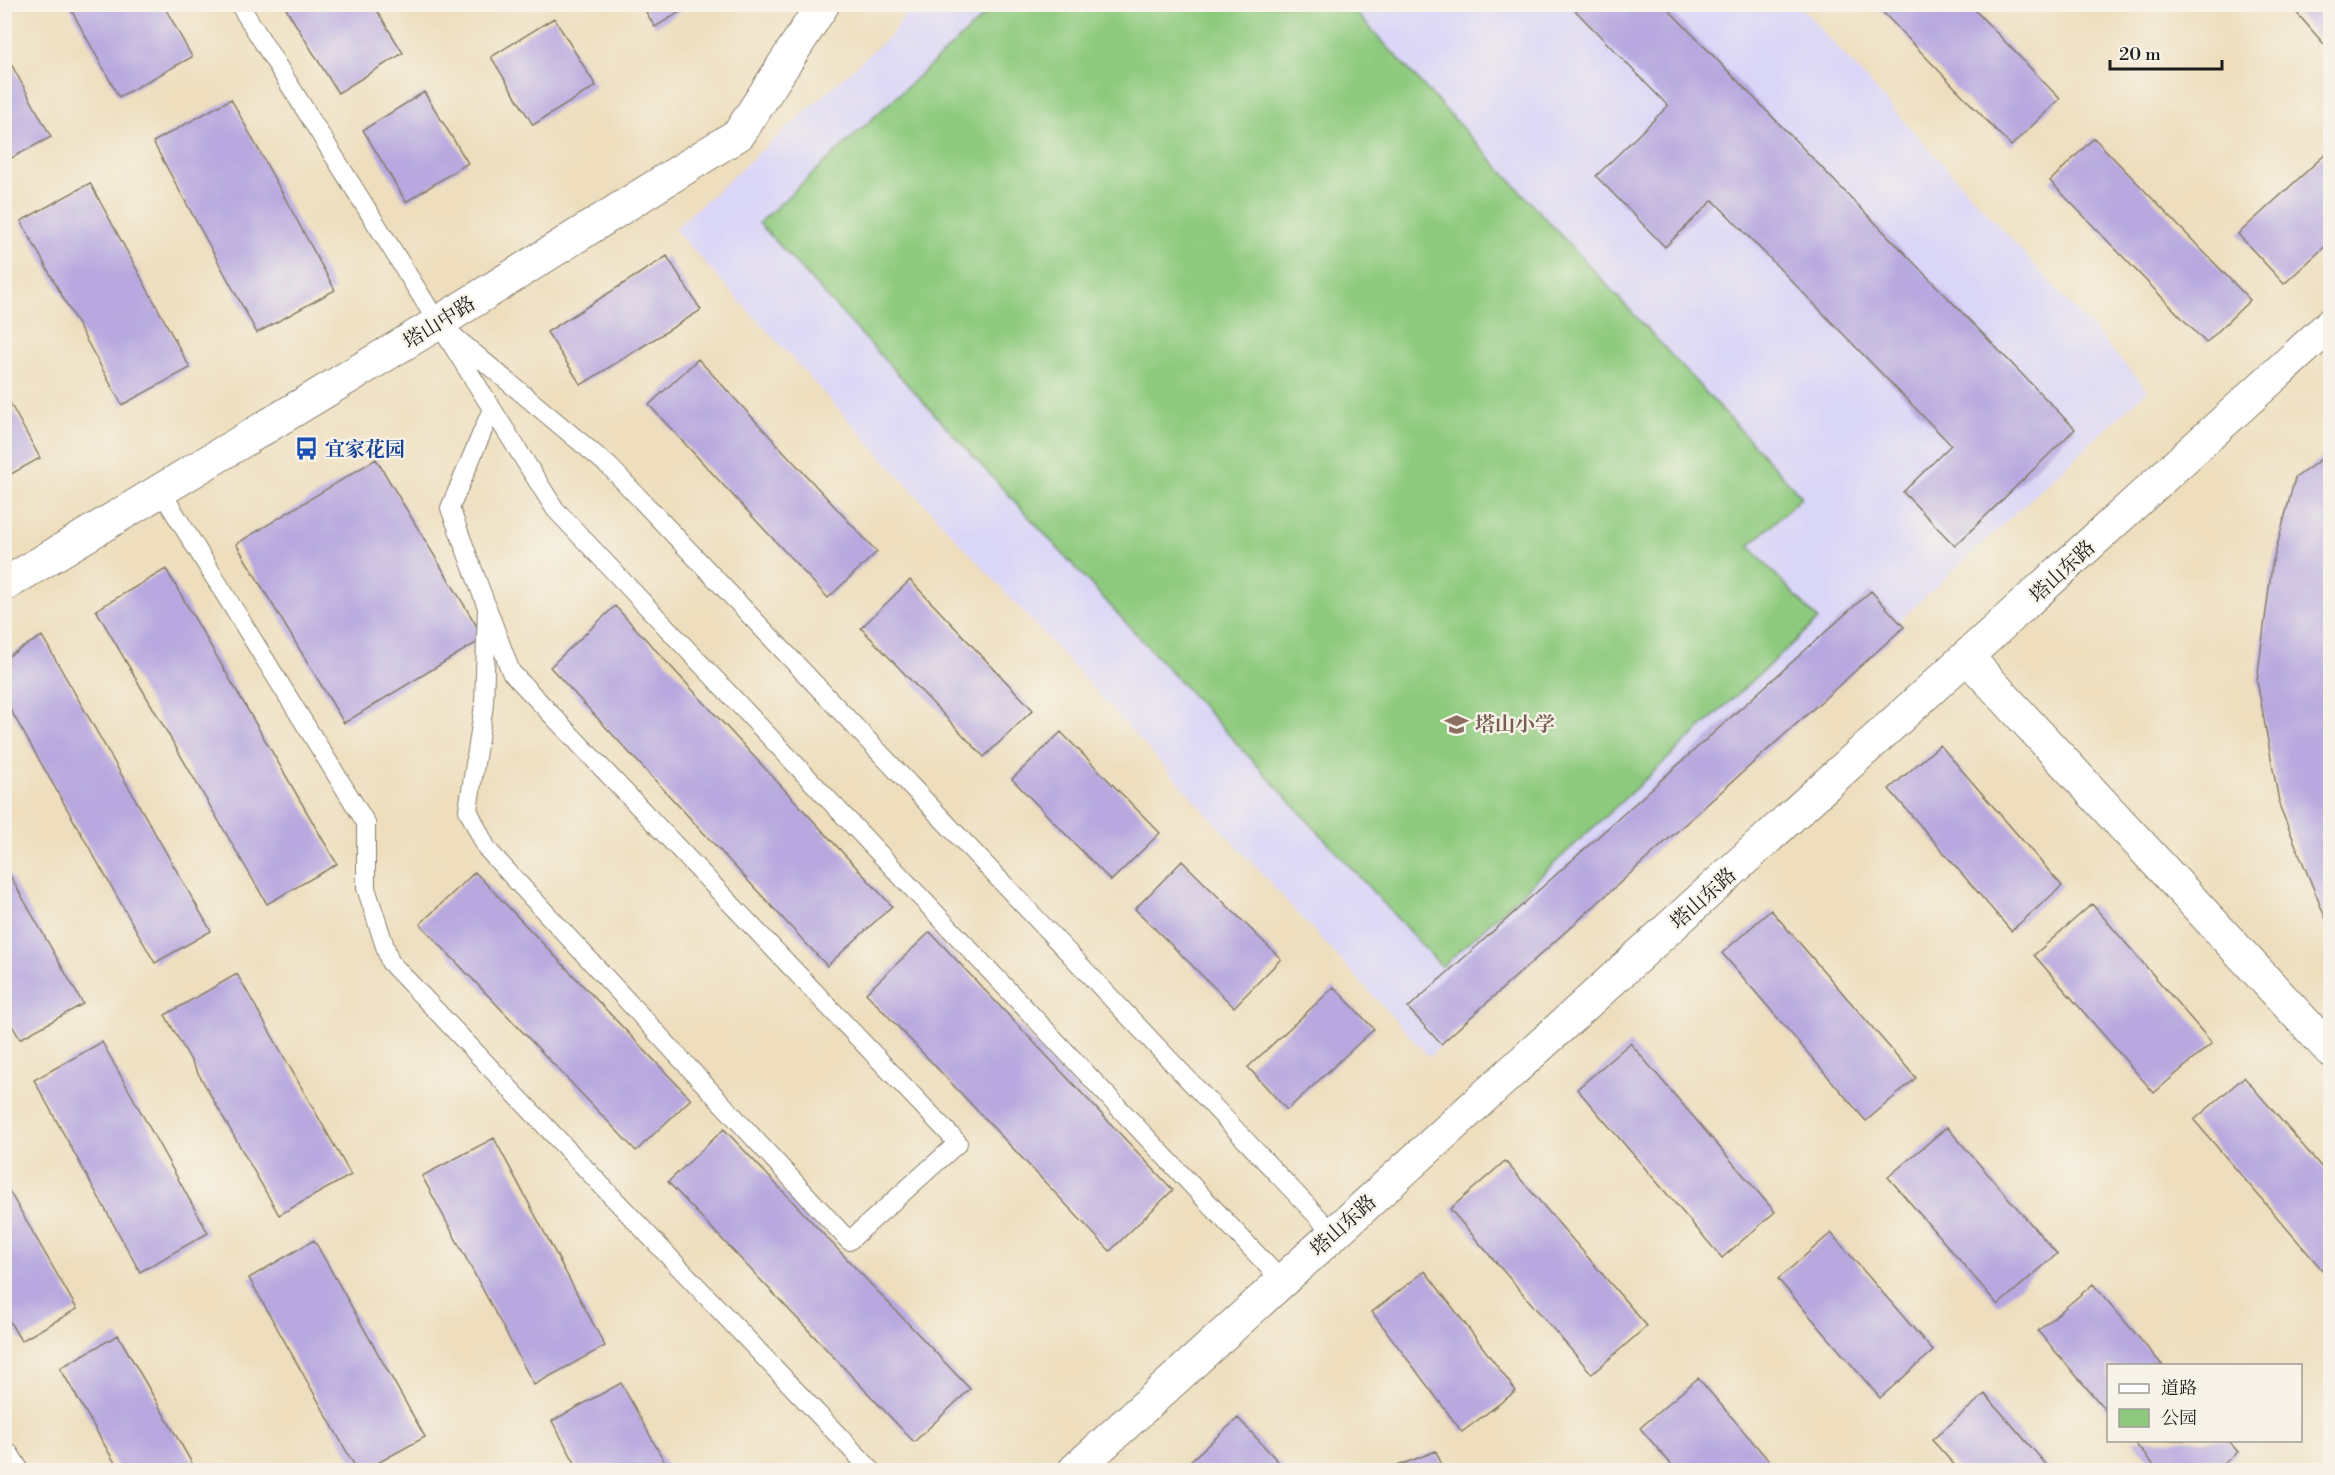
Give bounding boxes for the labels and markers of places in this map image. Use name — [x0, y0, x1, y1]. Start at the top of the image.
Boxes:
bus stop icon: 宜家花园 — [294, 436, 320, 462]
place label: 宜家花园 — [325, 438, 405, 463]
school or university icon: 塔山小学 — [1444, 711, 1470, 737]
place label: 塔山小学 — [1475, 713, 1555, 738]

